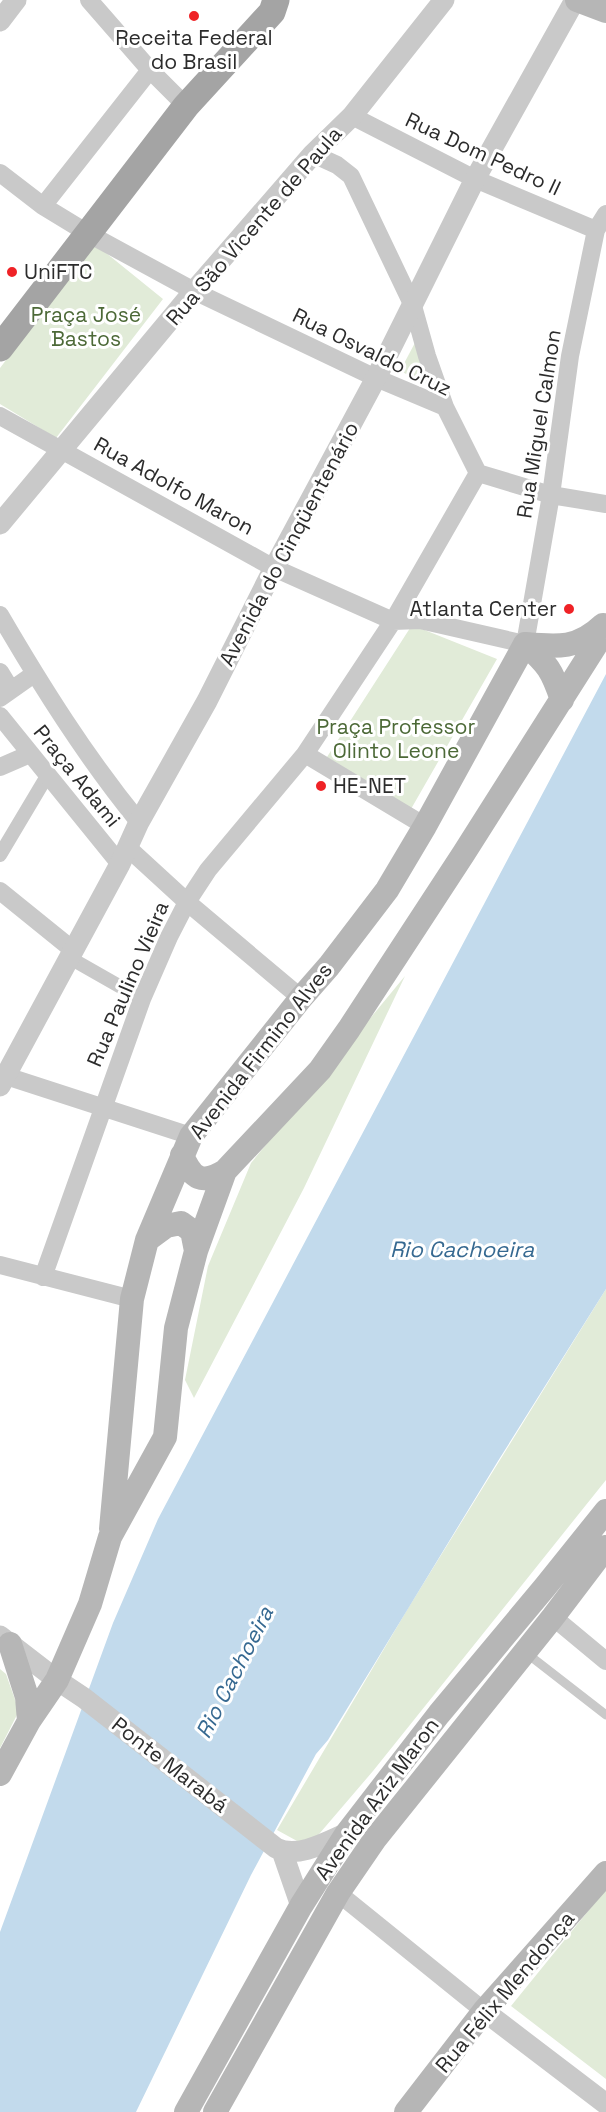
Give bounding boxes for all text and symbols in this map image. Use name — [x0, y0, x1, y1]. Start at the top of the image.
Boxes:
marker: Receita Federal do Brasil — [187, 9, 201, 23]
place label: Receita Federal do Brasil — [115, 24, 273, 75]
street label: Rua Dom Pedro II — [401, 106, 565, 201]
street label: Rua São Vicente de Paula — [160, 121, 347, 331]
place label: UniFTC — [24, 258, 93, 285]
marker: UniFTC — [5, 265, 19, 279]
park label: Praça José Bastos — [31, 301, 141, 352]
street label: Rua Osvaldo Cruz — [288, 301, 456, 402]
street label: Rua Miguel Calmon — [510, 328, 567, 520]
street label: Avenida do Cinqüentenário — [213, 417, 364, 670]
street label: Rua Adolfo Maron — [89, 430, 259, 541]
place label: Atlanta Center — [410, 595, 557, 622]
marker: Atlanta Center — [562, 602, 576, 616]
park label: Praça Professor Olinto Leone — [317, 713, 476, 764]
street label: Praça Adami — [28, 719, 127, 832]
place label: HE-NET — [333, 772, 406, 799]
marker: HE-NET — [314, 779, 328, 793]
street label: Rua Paulino Vieira — [80, 897, 175, 1071]
street label: Avenida Firmino Alves — [183, 957, 338, 1144]
water label: Rio Cachoeira — [390, 1235, 534, 1263]
water label: Rio Cachoeira — [189, 1601, 279, 1743]
street label: Ponte Marabá — [107, 1711, 234, 1818]
street label: Avenida Aziz Maron — [309, 1712, 445, 1885]
street label: Rua Félix Mendonça — [429, 1905, 580, 2078]

